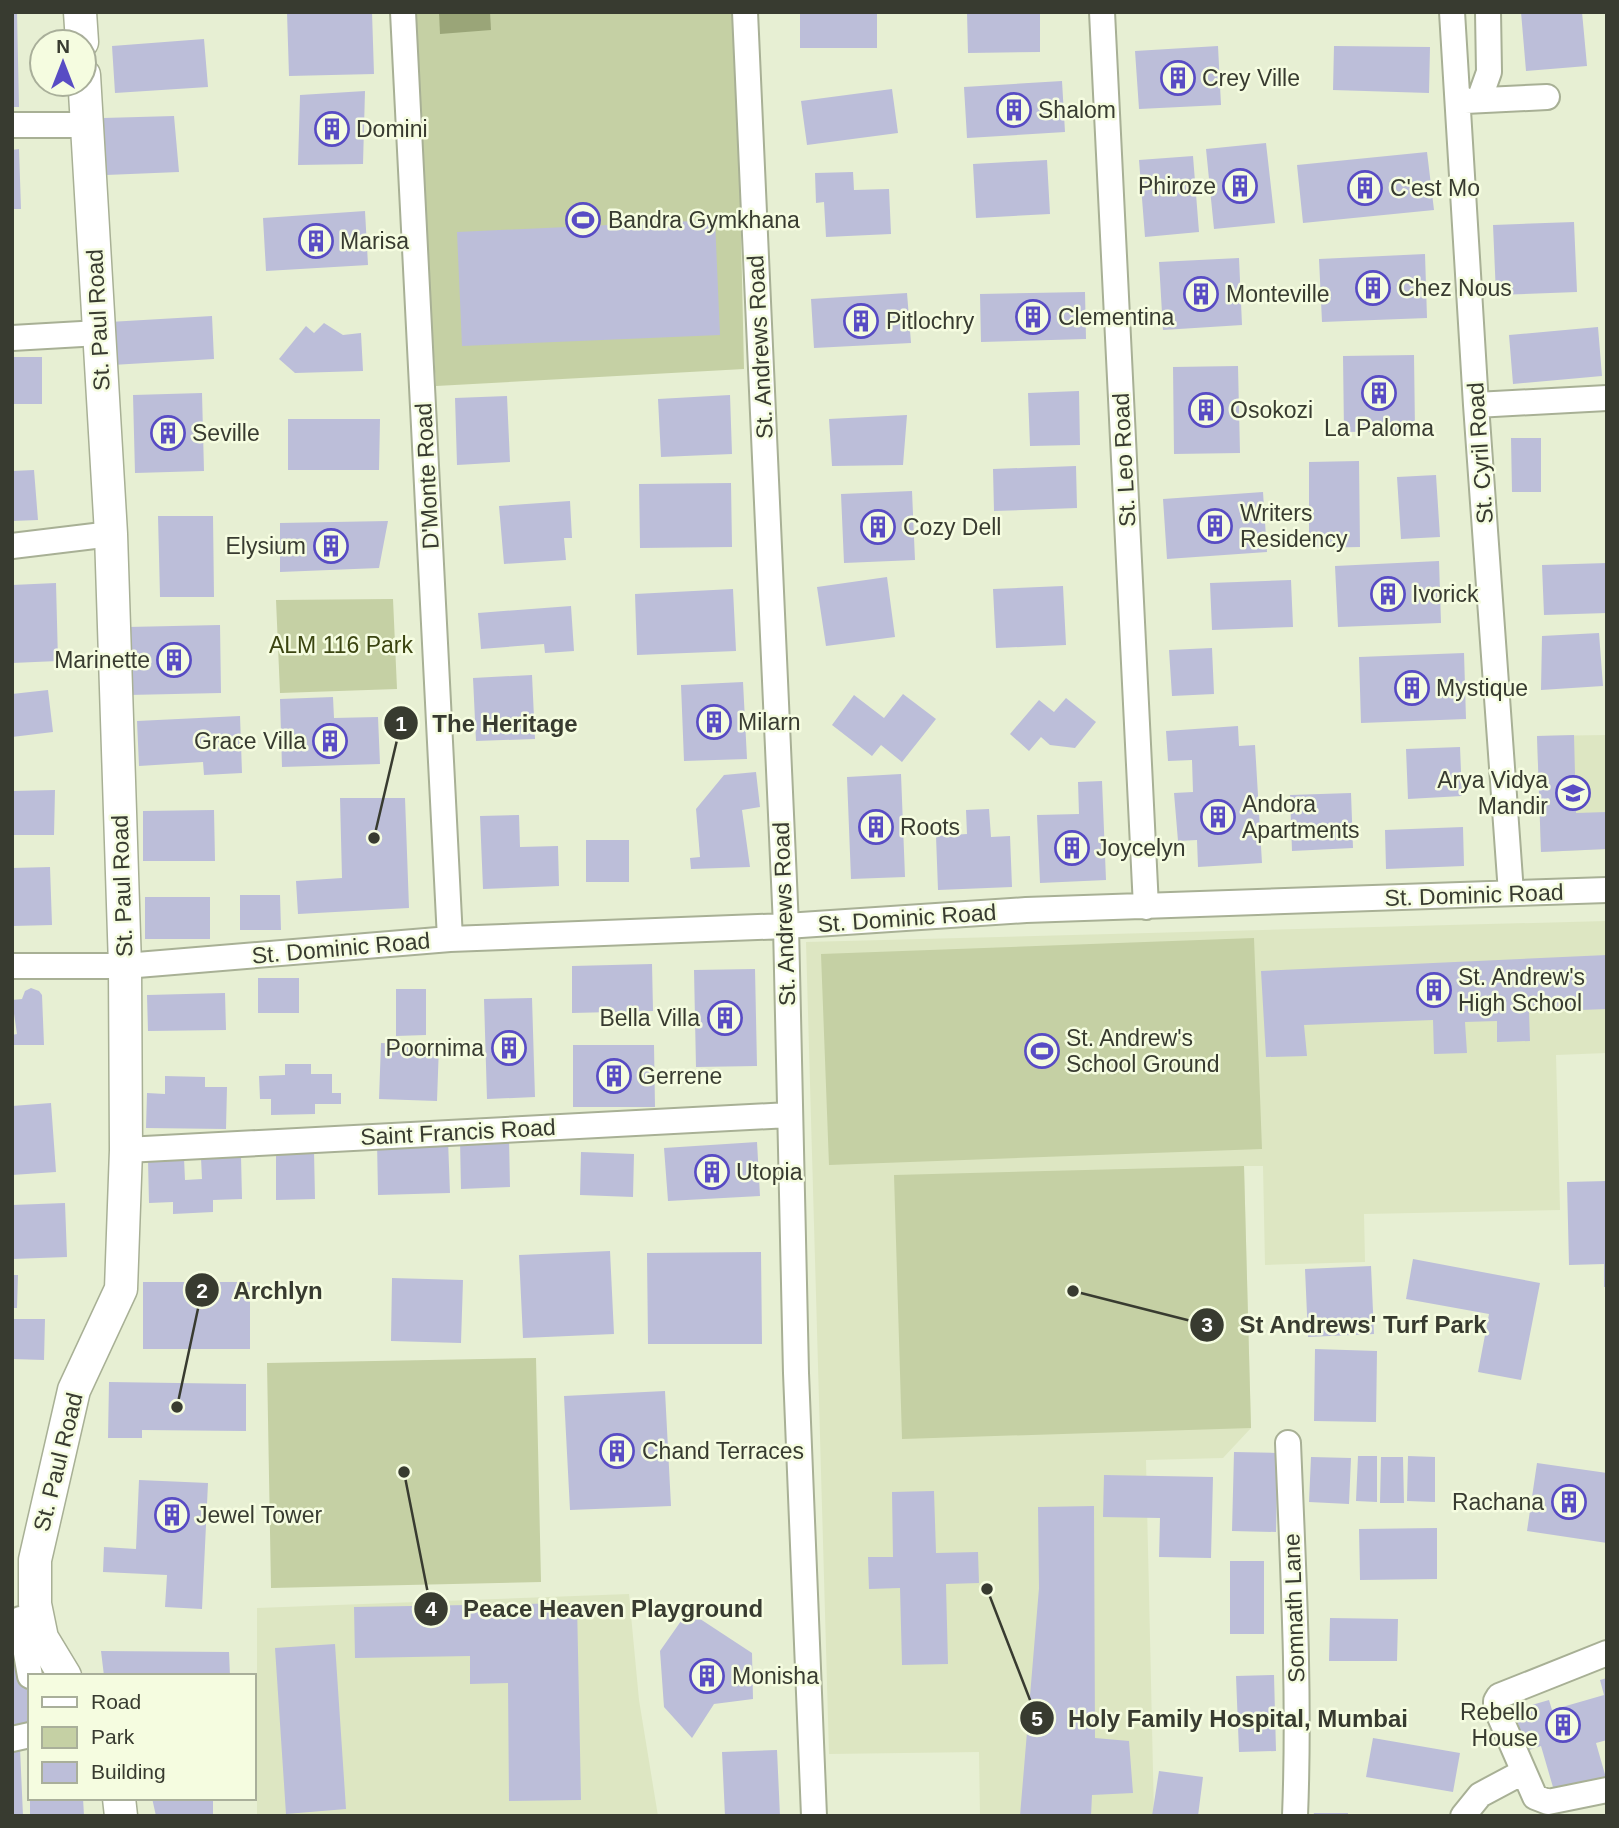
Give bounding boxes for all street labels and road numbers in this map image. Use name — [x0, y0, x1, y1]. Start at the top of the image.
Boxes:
street label: St. Paul Road — [81, 248, 115, 392]
street label: St. Andrews Road — [742, 254, 778, 440]
street label: St. Cyril Road — [1462, 381, 1498, 525]
street label: St. Leo Road — [1108, 392, 1140, 528]
street label: D'Monte Road — [410, 402, 444, 550]
street label: St. Paul Road — [107, 815, 137, 957]
street label: St. Andrews Road — [768, 822, 800, 1006]
street label: St. Dominic Road — [1384, 879, 1564, 911]
street label: St. Dominic Road — [817, 899, 997, 937]
street label: St. Dominic Road — [251, 927, 431, 969]
street label: Saint Francis Road — [360, 1114, 556, 1150]
street label: St. Paul Road — [28, 1390, 88, 1534]
street label: Somnath Lane — [1278, 1533, 1310, 1683]

